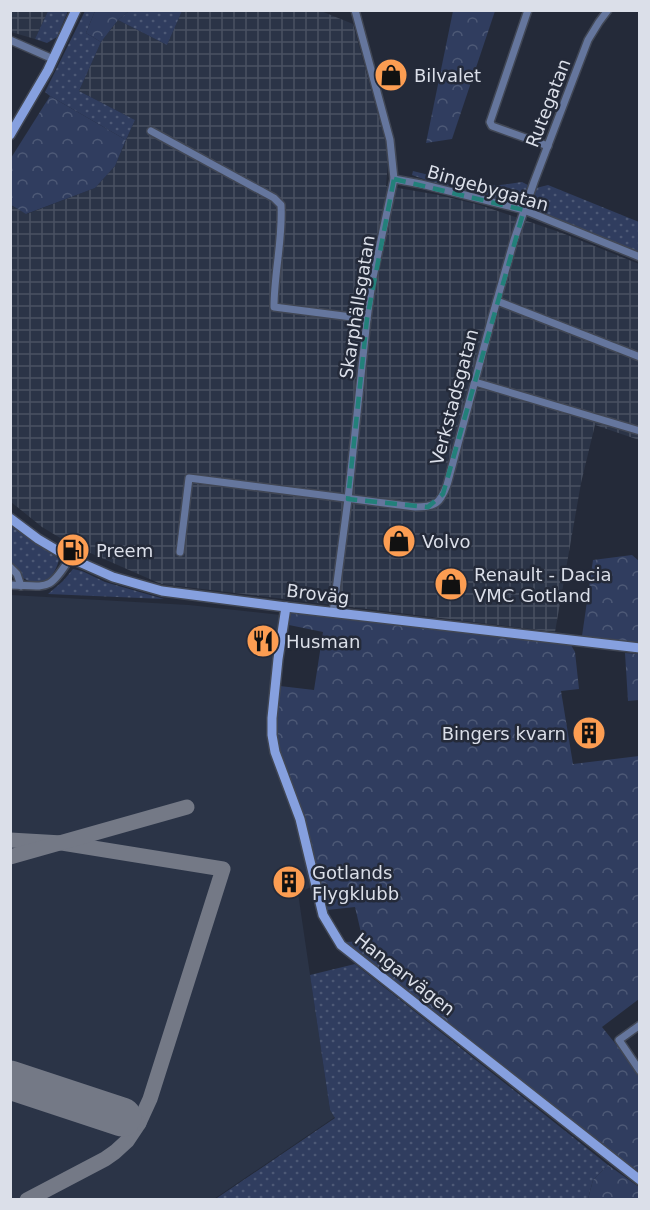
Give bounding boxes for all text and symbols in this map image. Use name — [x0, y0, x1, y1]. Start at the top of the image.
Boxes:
street label: Rutegatan — [521, 56, 575, 150]
shop icon: Bilvalet — [373, 57, 409, 93]
place label: Bilvalet — [414, 65, 481, 86]
street label: Bingebygatan — [425, 161, 551, 215]
street label: Skarphällsgatan — [335, 234, 379, 380]
street label: Verkstadsgatan — [426, 327, 482, 467]
shop icon: Volvo — [381, 523, 417, 559]
place label: Volvo — [422, 531, 471, 552]
fuel station icon: Preem — [55, 532, 91, 568]
place label: Preem — [96, 540, 153, 561]
place label: Renault - Dacia VMC Gotland — [474, 564, 611, 606]
shop icon: Renault - Dacia VMC Gotland — [433, 566, 469, 602]
street label: Broväg — [285, 580, 351, 608]
restaurant icon: Husman — [245, 623, 281, 659]
place label: Husman — [286, 631, 360, 652]
building icon: Bingers kvarn — [571, 715, 607, 751]
place label: Bingers kvarn — [442, 723, 566, 744]
place label: Gotlands Flygklubb — [312, 862, 399, 904]
building icon: Gotlands Flygklubb — [271, 864, 307, 900]
street label: Hangarvägen — [351, 928, 459, 1020]

